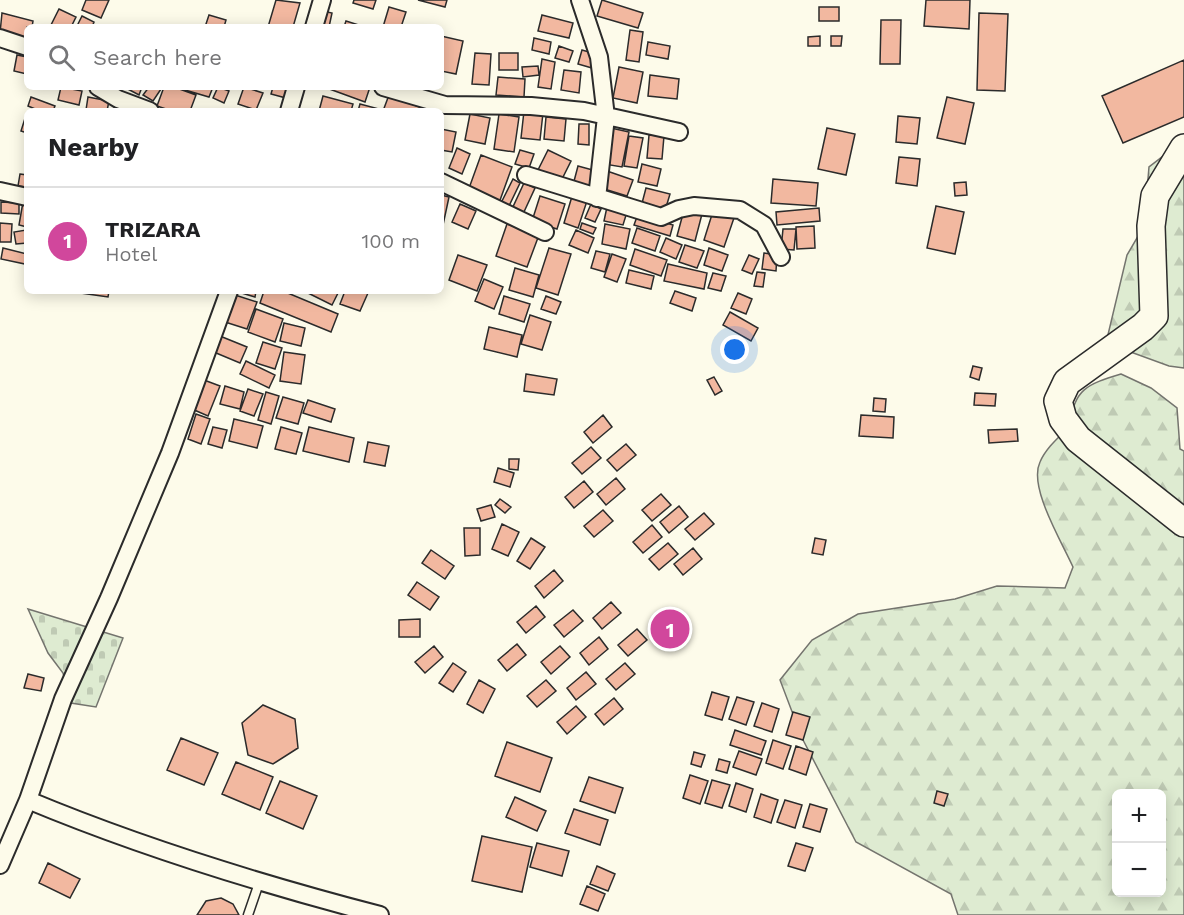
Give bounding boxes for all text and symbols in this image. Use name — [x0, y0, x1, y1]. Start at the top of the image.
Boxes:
search box — [24, 24, 444, 90]
icon: search — [45, 41, 78, 74]
text: Search here — [93, 45, 222, 70]
text: Nearby — [48, 132, 139, 162]
text: TRIZARA — [105, 217, 200, 242]
text: 1 — [63, 229, 72, 253]
text: 100 m — [361, 229, 420, 253]
text: Hotel — [105, 242, 157, 266]
your location — [720, 335, 749, 364]
pin: 1 — [650, 606, 690, 652]
map controls — [1112, 789, 1166, 897]
button: + — [1112, 789, 1166, 843]
button: − — [1112, 843, 1166, 897]

